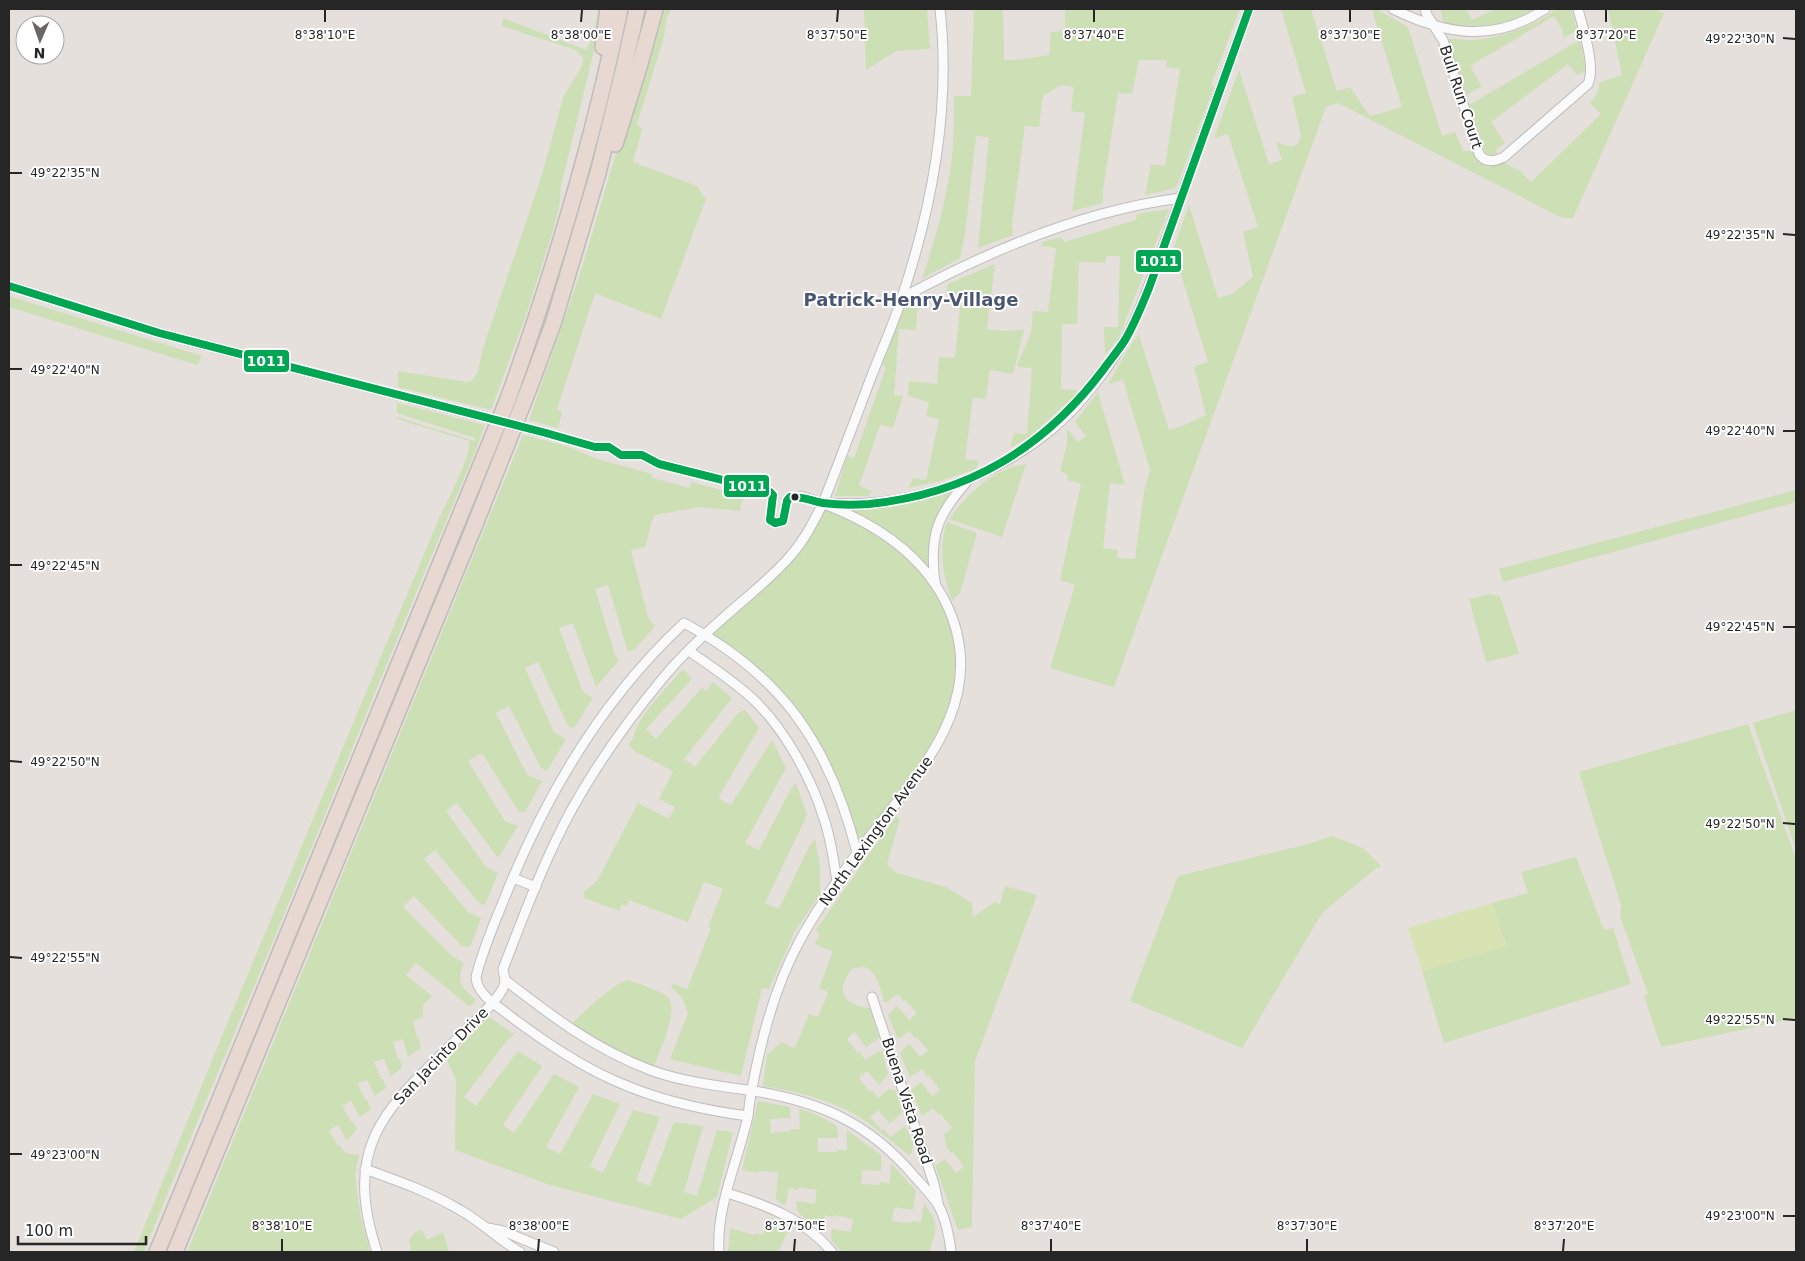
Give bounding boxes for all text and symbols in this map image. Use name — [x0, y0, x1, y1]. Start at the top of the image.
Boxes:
north arrow — [15, 15, 65, 65]
text: 8°38'10"E — [295, 28, 355, 42]
text: 8°38'00"E — [551, 28, 611, 42]
text: 8°37'50"E — [807, 28, 867, 42]
text: 8°37'40"E — [1064, 28, 1124, 42]
text: 8°37'30"E — [1320, 28, 1380, 42]
text: 8°37'20"E — [1576, 28, 1636, 42]
text: 49°22'30"N — [1705, 32, 1775, 46]
street label: Bull Run Court — [1436, 43, 1486, 151]
text: N — [33, 45, 46, 61]
text: 49°22'35"N — [30, 166, 100, 180]
text: 49°22'35"N — [1705, 228, 1775, 242]
line badge: 1011 — [1135, 249, 1182, 273]
text: 1011 — [1140, 253, 1178, 269]
district label: Patrick-Henry-Village — [804, 289, 1018, 310]
line badge: 1011 — [243, 349, 290, 373]
text: 1011 — [247, 353, 285, 369]
text: 49°22'40"N — [30, 363, 100, 377]
text: 49°22'40"N — [1705, 424, 1775, 438]
line badge: 1011 — [723, 474, 770, 498]
text: 1011 — [728, 478, 766, 494]
unlabelled marker — [790, 492, 800, 502]
text: 49°22'45"N — [30, 559, 100, 573]
text: 49°22'45"N — [1705, 620, 1775, 634]
street label: North Lexington Avenue — [816, 753, 936, 909]
text: 49°22'50"N — [30, 755, 100, 769]
text: 49°22'50"N — [1705, 817, 1775, 831]
text: 49°22'55"N — [30, 951, 100, 965]
street label: San Jacinto Drive — [390, 1004, 492, 1108]
text: 49°22'55"N — [1705, 1013, 1775, 1027]
street label: Buena Vista Road — [878, 1036, 936, 1166]
text: 49°23'00"N — [30, 1148, 100, 1162]
text: 49°23'00"N — [1705, 1209, 1775, 1223]
scale bar — [18, 1214, 145, 1246]
text: 8°38'10"E — [252, 1219, 312, 1233]
text: 8°38'00"E — [509, 1219, 569, 1233]
text: 8°37'50"E — [765, 1219, 825, 1233]
text: 8°37'40"E — [1021, 1219, 1081, 1233]
text: 8°37'30"E — [1277, 1219, 1337, 1233]
text: 8°37'20"E — [1534, 1219, 1594, 1233]
text: 100 m — [25, 1222, 73, 1240]

